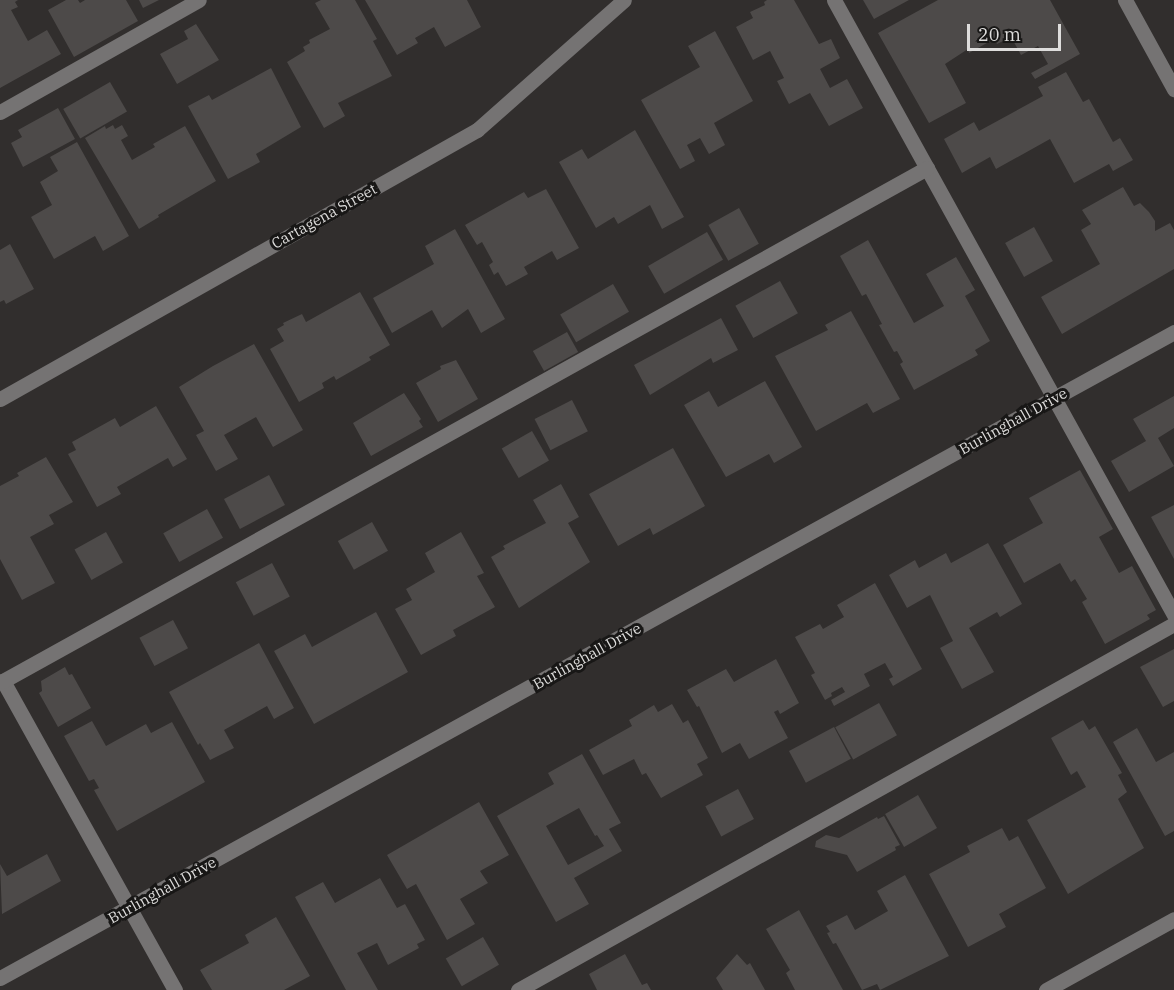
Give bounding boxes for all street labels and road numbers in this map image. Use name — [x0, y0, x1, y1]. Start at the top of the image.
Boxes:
street label: Cartagena Street — [268, 180, 380, 252]
street label: Burlinghall Drive — [956, 384, 1070, 458]
street label: Burlinghall Drive — [530, 619, 644, 693]
street label: Burlinghall Drive — [105, 853, 219, 927]

